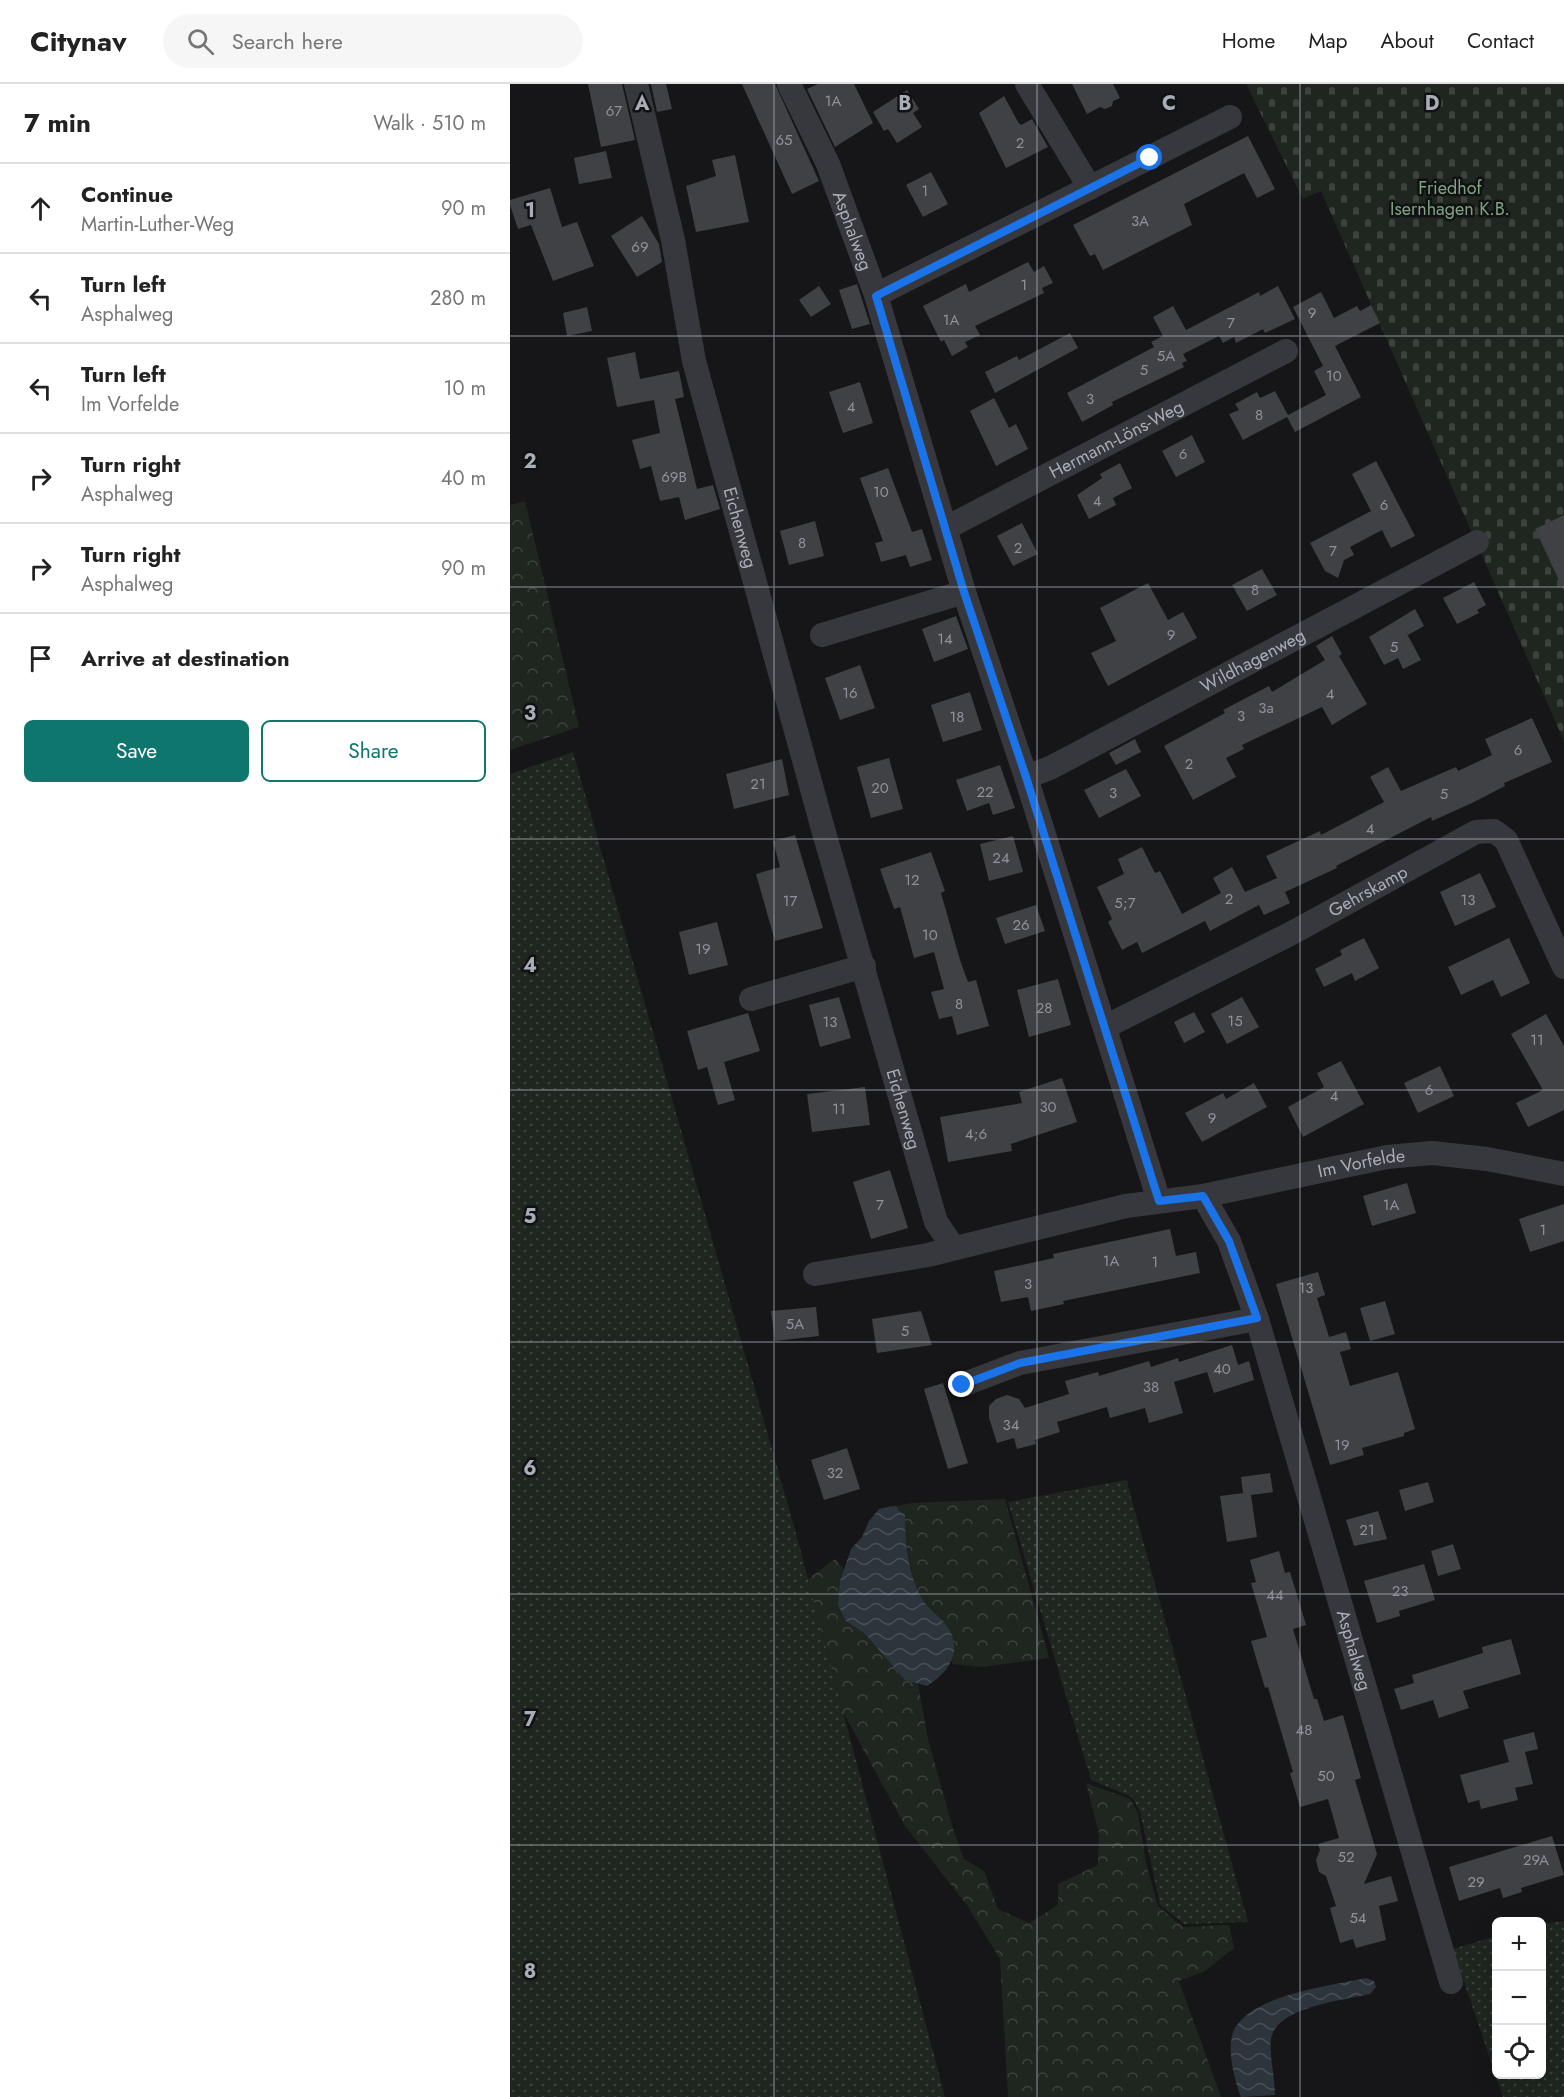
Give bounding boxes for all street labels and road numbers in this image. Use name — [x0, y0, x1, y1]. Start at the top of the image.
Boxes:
street label: Asphalweg — [826, 187, 879, 274]
street label: Hermann-Löns-Weg — [1045, 394, 1188, 485]
street label: Eichenweg — [716, 484, 763, 571]
street label: Wildhagenweg — [1196, 622, 1310, 699]
street label: Gehrskamp — [1324, 859, 1412, 924]
street label: Eichenweg — [880, 1066, 927, 1152]
street label: Im Vorfelde — [1315, 1142, 1406, 1184]
street label: Asphalweg — [1330, 1607, 1378, 1694]

